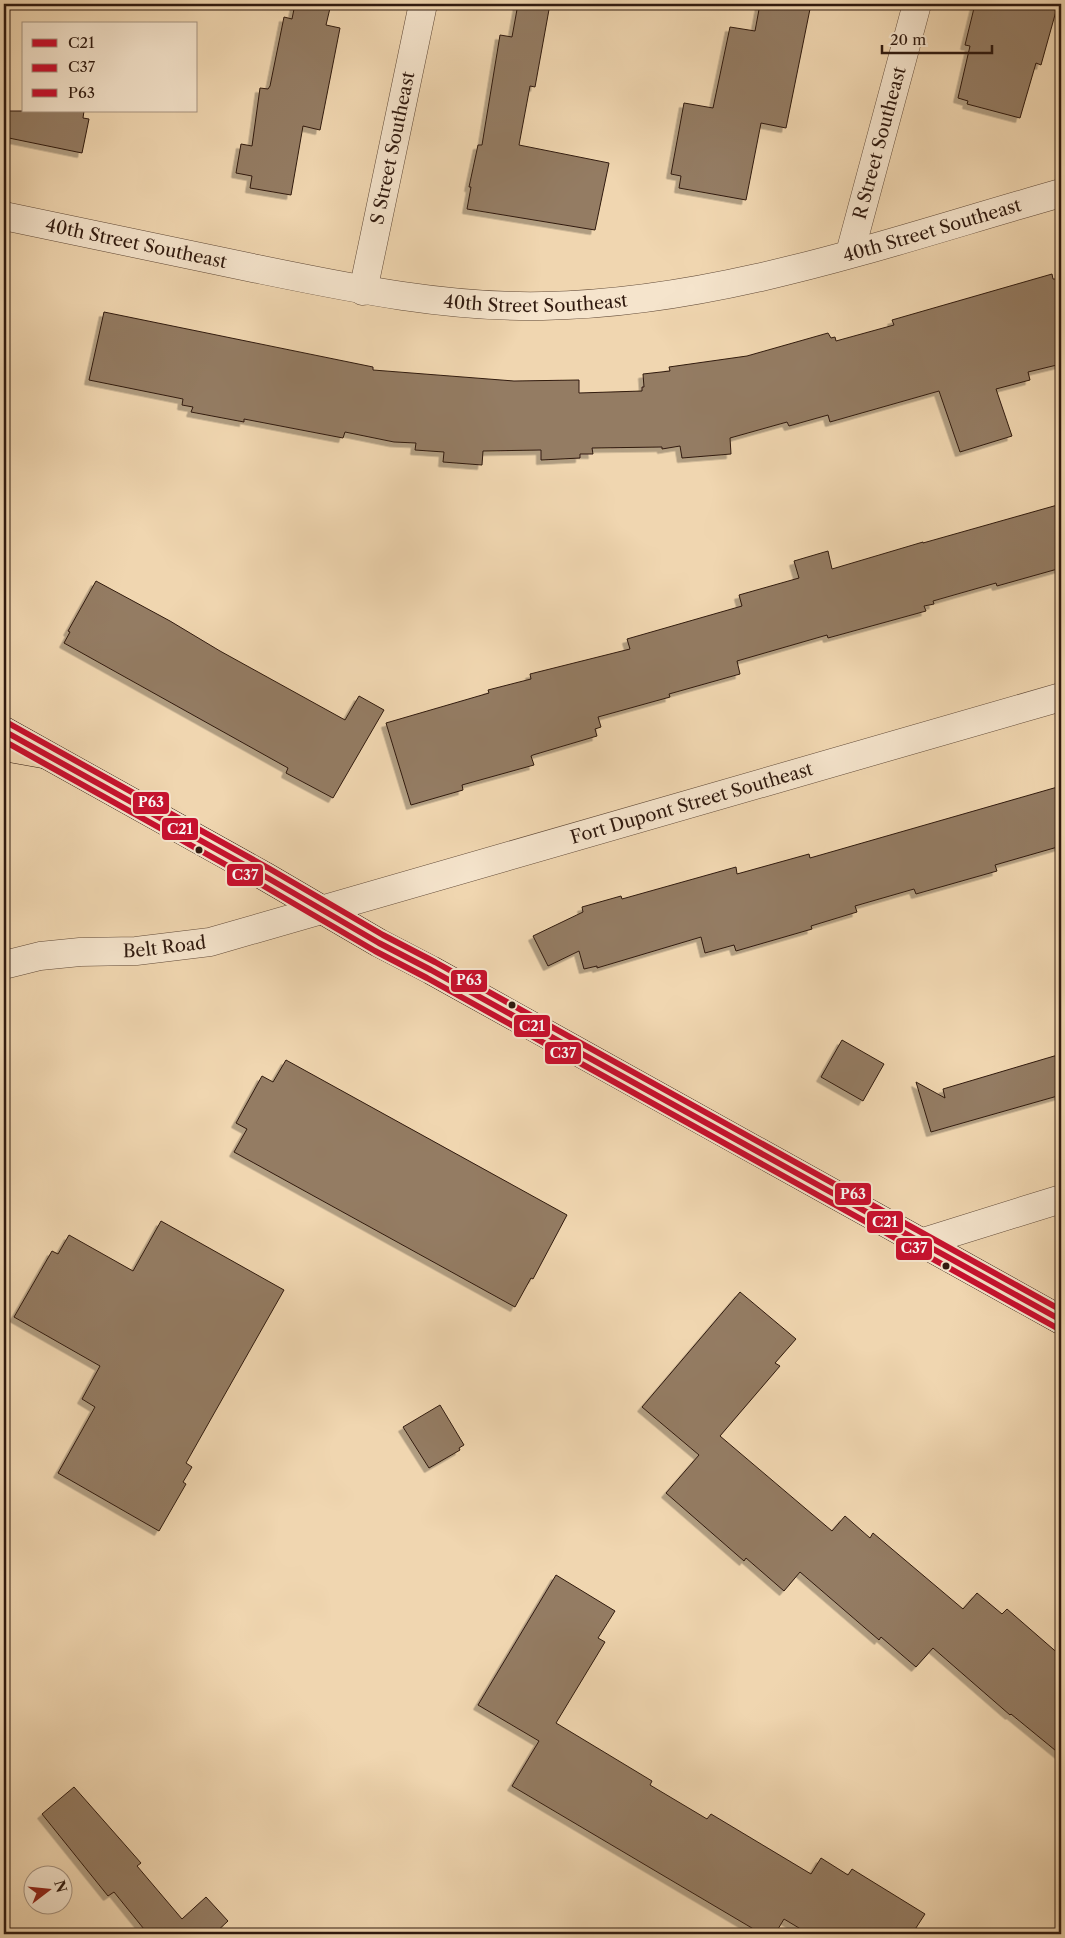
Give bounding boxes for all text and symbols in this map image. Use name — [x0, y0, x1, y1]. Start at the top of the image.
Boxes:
legend — [22, 22, 198, 112]
scale bar — [882, 22, 992, 54]
text: 20 m — [890, 30, 926, 49]
text: C21 — [68, 33, 95, 52]
text: C37 — [68, 57, 96, 76]
street label: R Street Southeast — [849, 63, 911, 222]
street label: S Street Southeast — [366, 69, 420, 227]
text: P63 — [68, 83, 95, 102]
street label: 40th Street Southeast — [840, 194, 1024, 267]
street label: 40th Street Southeast — [43, 214, 229, 273]
street label: 40th Street Southeast — [442, 289, 629, 317]
street label: Fort Dupont Street Southeast — [568, 758, 816, 849]
line badge: P63 — [132, 791, 170, 815]
text: P63 — [138, 793, 164, 811]
line badge: C21 — [161, 817, 199, 841]
text: C21 — [167, 820, 194, 838]
unlabelled marker — [194, 845, 204, 855]
line badge: C37 — [226, 863, 264, 887]
text: C37 — [232, 866, 259, 884]
street label: Belt Road — [123, 932, 207, 962]
line badge: P63 — [450, 969, 488, 993]
text: P63 — [456, 971, 482, 989]
unlabelled marker — [507, 1000, 517, 1010]
line badge: C21 — [513, 1014, 551, 1038]
text: C21 — [519, 1017, 546, 1035]
line badge: C37 — [544, 1041, 582, 1065]
text: C37 — [550, 1044, 577, 1062]
line badge: P63 — [834, 1182, 872, 1206]
text: P63 — [840, 1185, 866, 1203]
line badge: C21 — [866, 1210, 904, 1234]
text: C21 — [872, 1213, 899, 1231]
line badge: C37 — [895, 1237, 933, 1261]
text: C37 — [901, 1239, 928, 1257]
unlabelled marker — [941, 1261, 951, 1271]
north arrow — [22, 1866, 72, 1916]
text: N — [50, 1878, 71, 1895]

